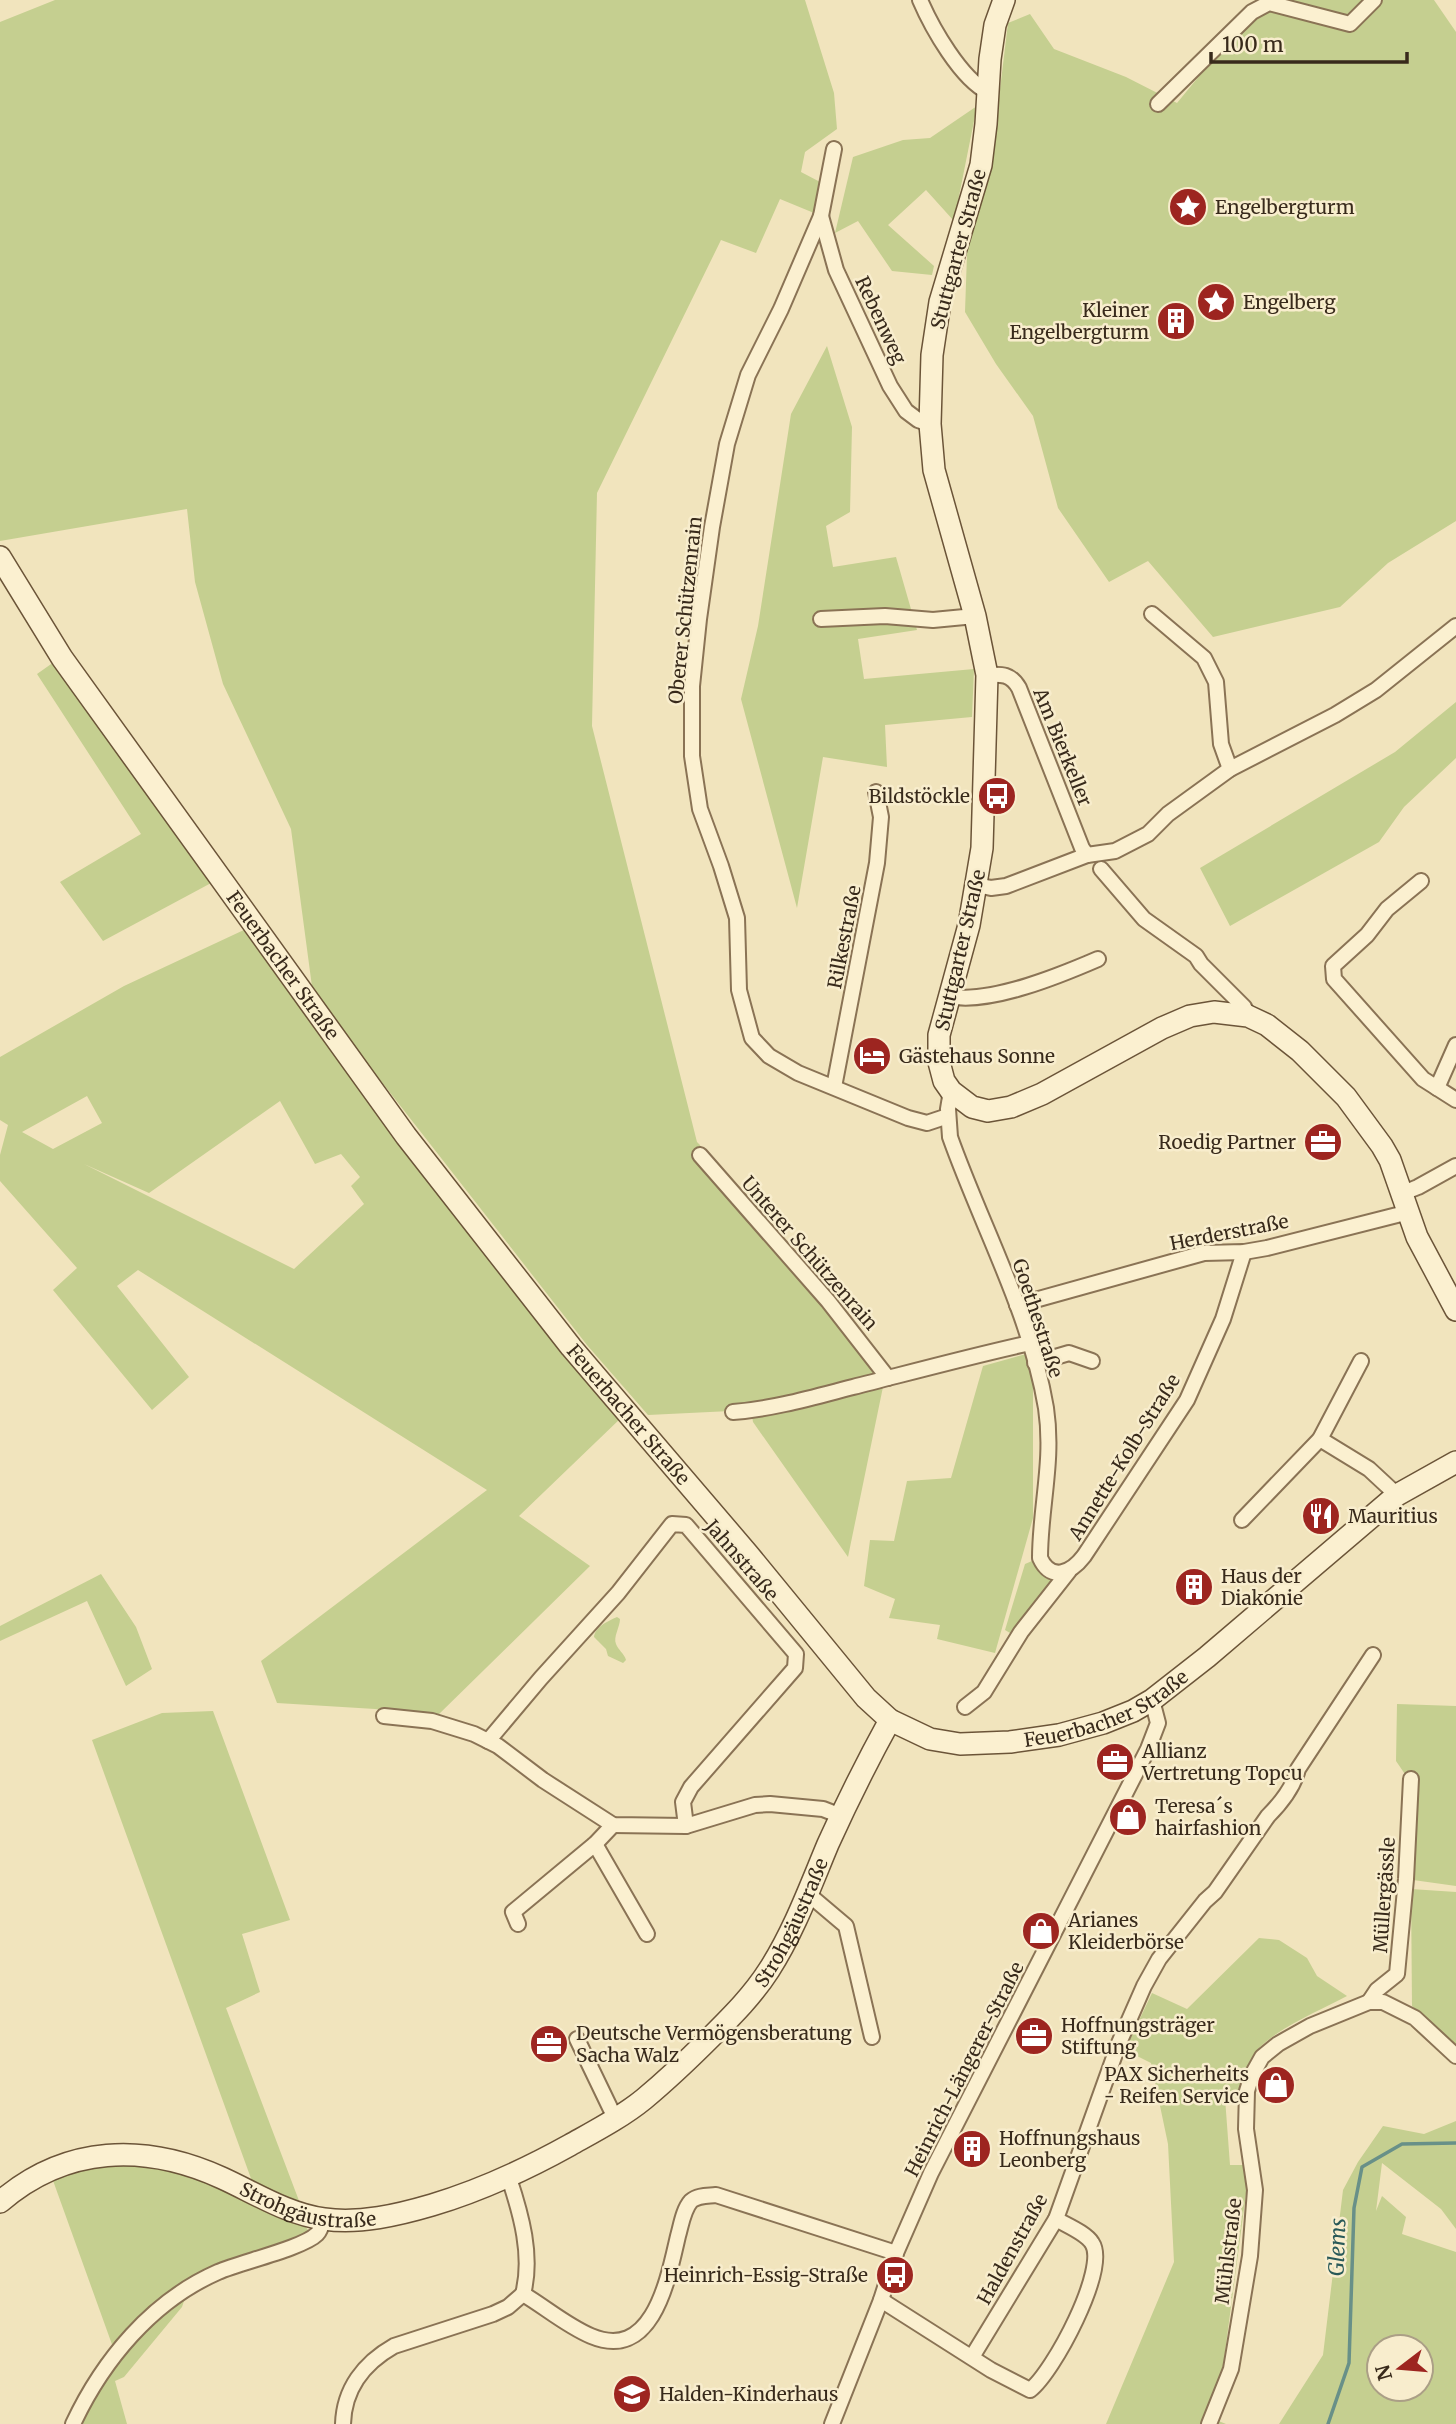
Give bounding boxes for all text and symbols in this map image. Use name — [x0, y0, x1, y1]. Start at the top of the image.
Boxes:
scale bar — [1211, 21, 1407, 65]
text: 100 m — [1222, 31, 1284, 58]
street label: Stuttgarter Straße — [925, 166, 991, 332]
place icon: Engelbergturm — [1167, 186, 1209, 228]
place label: Engelbergturm — [1215, 195, 1355, 219]
street label: Rebenweg — [850, 272, 912, 368]
place icon: Engelberg — [1195, 281, 1237, 323]
place label: Engelberg — [1243, 290, 1336, 314]
place label: Kleiner Engelbergturm — [1009, 298, 1149, 344]
building icon: Kleiner Engelbergturm — [1155, 300, 1197, 342]
street label: Oberer Schützenrain — [663, 514, 707, 705]
street label: Am Bierkeller — [1028, 684, 1098, 810]
bus stop icon: Bildstöckle — [976, 775, 1018, 817]
place label: Bildstöckle — [869, 784, 970, 808]
street label: Stuttgarter Straße — [930, 867, 990, 1033]
street label: Rilkestraße — [822, 883, 866, 991]
street label: Feuerbacher Straße — [222, 886, 345, 1044]
hotel icon: Gästehaus Sonne — [851, 1035, 893, 1077]
place label: Gästehaus Sonne — [899, 1044, 1055, 1068]
office icon: Roedig Partner — [1302, 1121, 1344, 1163]
place label: Roedig Partner — [1158, 1130, 1296, 1154]
street label: Unterer Schützenrain — [737, 1171, 884, 1335]
street label: Herderstraße — [1168, 1209, 1291, 1255]
street label: Goethestraße — [1007, 1256, 1069, 1381]
street label: Feuerbacher Straße — [562, 1339, 695, 1490]
street label: Annette-Kolb-Straße — [1063, 1369, 1185, 1545]
restaurant icon: Mauritius — [1300, 1495, 1342, 1537]
place label: Mauritius — [1348, 1504, 1438, 1528]
street label: Jahnstraße — [700, 1514, 784, 1606]
place label: Haus der Diakonie — [1221, 1564, 1303, 1610]
building icon: Haus der Diakonie — [1173, 1566, 1215, 1608]
street label: Feuerbacher Straße — [1022, 1664, 1193, 1752]
place label: Allianz Vertretung Topcu — [1141, 1739, 1303, 1785]
office icon: Allianz Vertretung Topcu — [1094, 1741, 1136, 1783]
place label: Teresa´s hairfashion — [1155, 1794, 1262, 1840]
shop icon: Teresa´s hairfashion — [1107, 1796, 1149, 1838]
street label: Müllergässle — [1368, 1836, 1400, 1954]
street label: Strohgäustraße — [749, 1854, 833, 1992]
place label: Arianes Kleiderbörse — [1067, 1908, 1184, 1954]
shop icon: Arianes Kleiderbörse — [1020, 1910, 1062, 1952]
street label: Heinrich-Längerer-Straße — [899, 1957, 1029, 2181]
place label: Hoffnungsträger Stiftung — [1061, 2013, 1215, 2059]
office icon: Hoffnungsträger Stiftung — [1013, 2015, 1055, 2057]
place label: Deutsche Vermögensberatung Sacha Walz — [576, 2021, 852, 2067]
office icon: Deutsche Vermögensberatung Sacha Walz — [528, 2023, 570, 2065]
place label: PAX Sicherheits - Reifen Service — [1104, 2062, 1249, 2108]
shop icon: PAX Sicherheits - Reifen Service — [1255, 2064, 1297, 2106]
place label: Hoffnungshaus Leonberg — [999, 2126, 1140, 2172]
building icon: Hoffnungshaus Leonberg — [951, 2128, 993, 2170]
street label: Strohgäustraße — [236, 2177, 377, 2232]
street label: Haldenstraße — [972, 2189, 1052, 2309]
street label: Mühlstraße — [1210, 2197, 1246, 2305]
water label: Glems — [1322, 2217, 1352, 2277]
bus stop icon: Heinrich-Essig-Straße — [874, 2254, 916, 2296]
place label: Heinrich-Essig-Straße — [664, 2263, 868, 2287]
north arrow — [1365, 2333, 1435, 2403]
text: N — [1370, 2362, 1397, 2383]
school or university icon: Halden-Kinderhaus — [611, 2373, 653, 2415]
place label: Halden-Kinderhaus — [659, 2382, 838, 2406]

